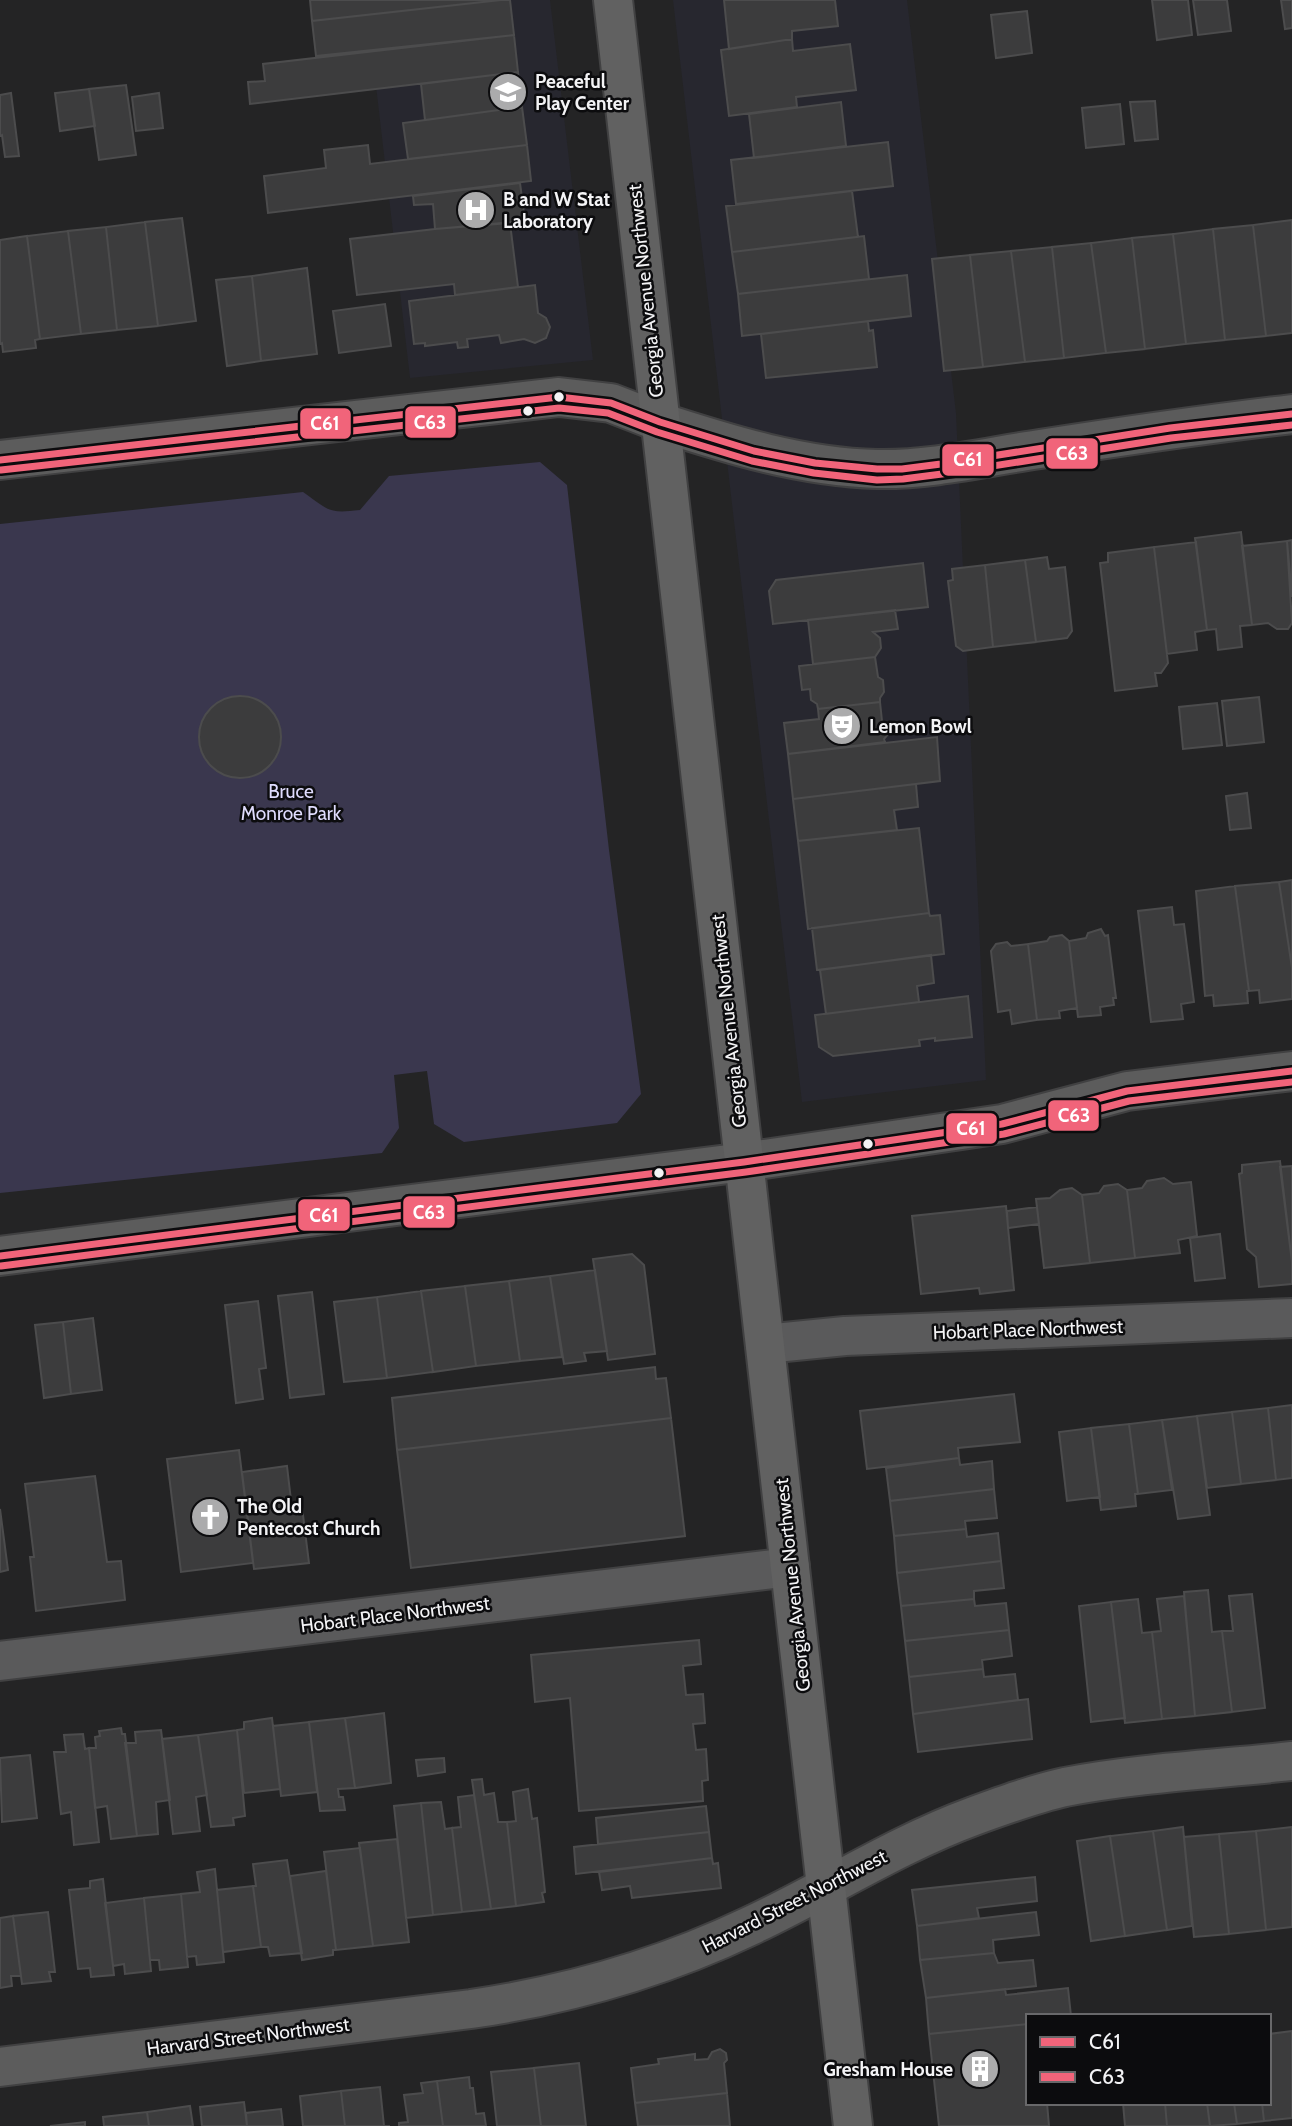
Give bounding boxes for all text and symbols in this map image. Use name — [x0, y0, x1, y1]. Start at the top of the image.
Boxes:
place label: Peaceful Play Center — [535, 70, 630, 115]
school or university icon: Peaceful Play Center — [487, 71, 529, 113]
street label: Georgia Avenue Northwest — [623, 183, 668, 399]
place label: B and W Stat Laboratory — [503, 188, 610, 233]
hospital icon: B and W Stat Laboratory — [455, 189, 497, 231]
unlabelled marker — [552, 390, 566, 404]
unlabelled marker — [521, 404, 535, 418]
line badge: C63 — [404, 405, 457, 439]
line badge: C61 — [299, 407, 352, 440]
text: C63 — [414, 411, 446, 434]
text: C61 — [310, 412, 340, 435]
line badge: C63 — [1045, 437, 1099, 470]
text: C63 — [1056, 442, 1088, 465]
line badge: C61 — [941, 443, 995, 477]
text: C61 — [953, 448, 983, 471]
theatre icon: Lemon Bowl — [821, 705, 863, 747]
place label: Lemon Bowl — [869, 715, 972, 738]
park label: Bruce Monroe Park — [241, 780, 342, 825]
street label: Georgia Avenue Northwest — [706, 913, 751, 1129]
line badge: C63 — [1047, 1099, 1100, 1132]
text: C63 — [1058, 1104, 1090, 1127]
line badge: C61 — [945, 1112, 998, 1145]
text: C61 — [956, 1117, 986, 1140]
unlabelled marker — [861, 1137, 875, 1151]
unlabelled marker — [652, 1166, 666, 1180]
line badge: C63 — [402, 1195, 456, 1229]
line badge: C61 — [297, 1198, 351, 1232]
text: C63 — [413, 1201, 445, 1224]
text: C61 — [309, 1204, 339, 1227]
street label: Hobart Place Northwest — [932, 1315, 1124, 1344]
street label: Georgia Avenue Northwest — [770, 1477, 815, 1693]
place label: The Old Pentecost Church — [237, 1495, 381, 1540]
church icon: The Old Pentecost Church — [189, 1496, 231, 1538]
street label: Hobart Place Northwest — [299, 1591, 492, 1638]
street label: Harvard Street Northwest — [698, 1845, 891, 1958]
street label: Harvard Street Northwest — [145, 2013, 351, 2060]
legend — [1026, 2014, 1271, 2105]
text: C61 — [1089, 2029, 1121, 2054]
building icon: Gresham House — [959, 2048, 1001, 2090]
place label: Gresham House — [823, 2058, 953, 2081]
text: C63 — [1089, 2064, 1125, 2089]

